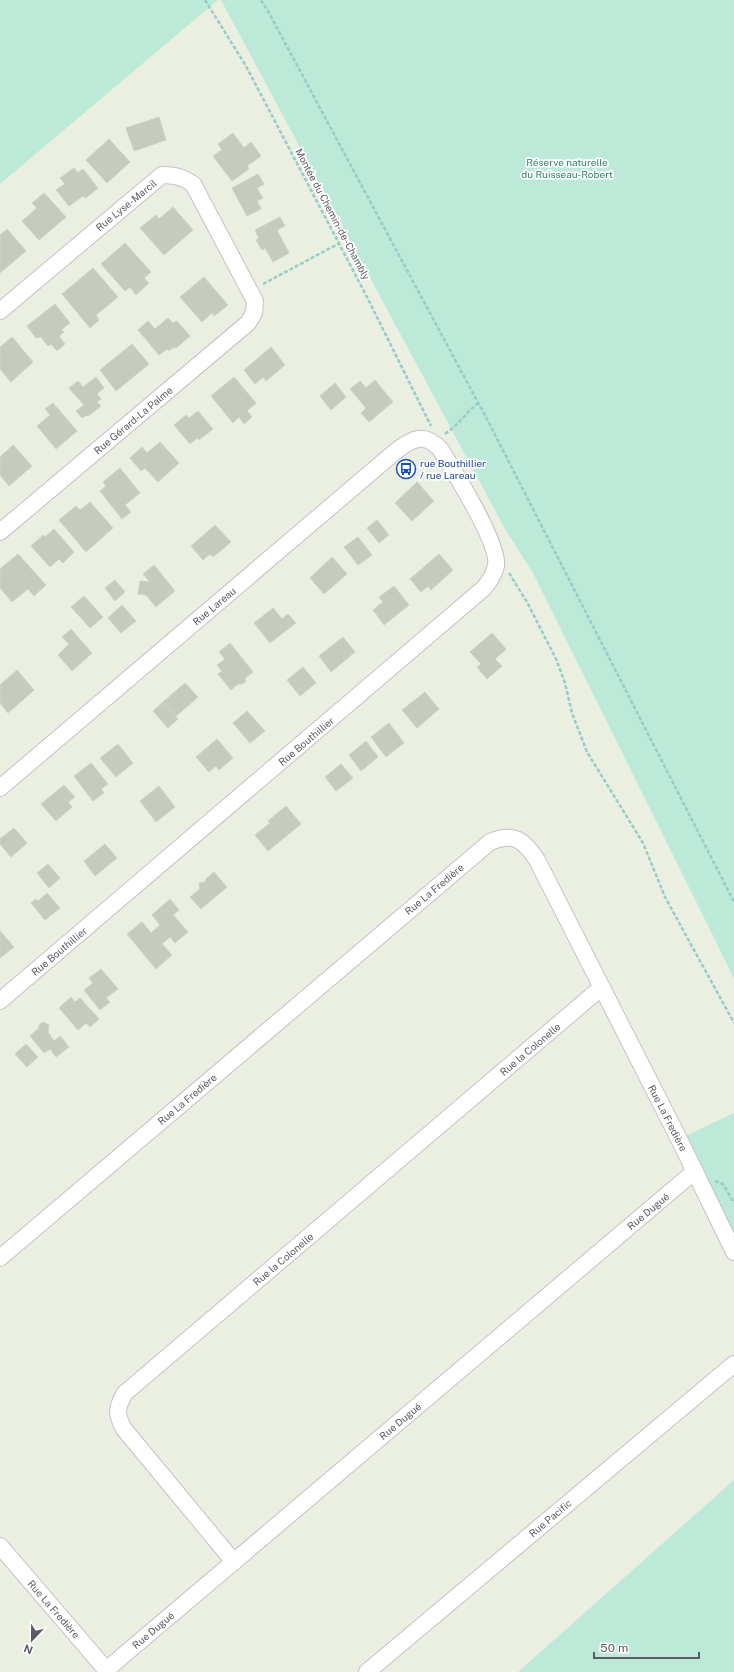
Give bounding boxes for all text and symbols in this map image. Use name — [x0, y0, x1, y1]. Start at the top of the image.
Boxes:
street label: Montée du Chemin-de-Chambly — [293, 146, 373, 282]
park label: Réserve naturelle du Ruisseau-Robert — [521, 156, 613, 180]
street label: Rue Lyse-Marcil — [93, 177, 159, 233]
street label: Rue Gérard-La Palme — [91, 383, 175, 456]
place label: rue Bouthillier / rue Lareau — [420, 457, 486, 481]
bus stop icon: rue Bouthillier / rue Lareau — [395, 458, 417, 480]
street label: Rue Lareau — [190, 584, 238, 627]
street label: Rue Bouthillier — [276, 714, 336, 768]
street label: Rue La Fredière — [402, 861, 466, 917]
street label: Rue Bouthillier — [29, 924, 89, 978]
street label: Rue la Colonelle — [497, 1020, 563, 1078]
street label: Rue La Fredière — [155, 1071, 219, 1127]
street label: Rue La Fredière — [646, 1083, 690, 1154]
street label: Rue Dugué — [625, 1190, 672, 1232]
street label: Rue la Colonelle — [250, 1230, 316, 1288]
street label: Rue Dugué — [377, 1400, 424, 1442]
street label: Rue Pacific — [526, 1497, 574, 1539]
street label: Rue La Fredière — [25, 1577, 83, 1641]
street label: Rue Dugué — [130, 1609, 177, 1651]
north arrow — [12, 1620, 52, 1660]
scale bar — [594, 1634, 699, 1660]
text: 50 m — [600, 1641, 628, 1655]
text: N — [22, 1642, 34, 1656]

